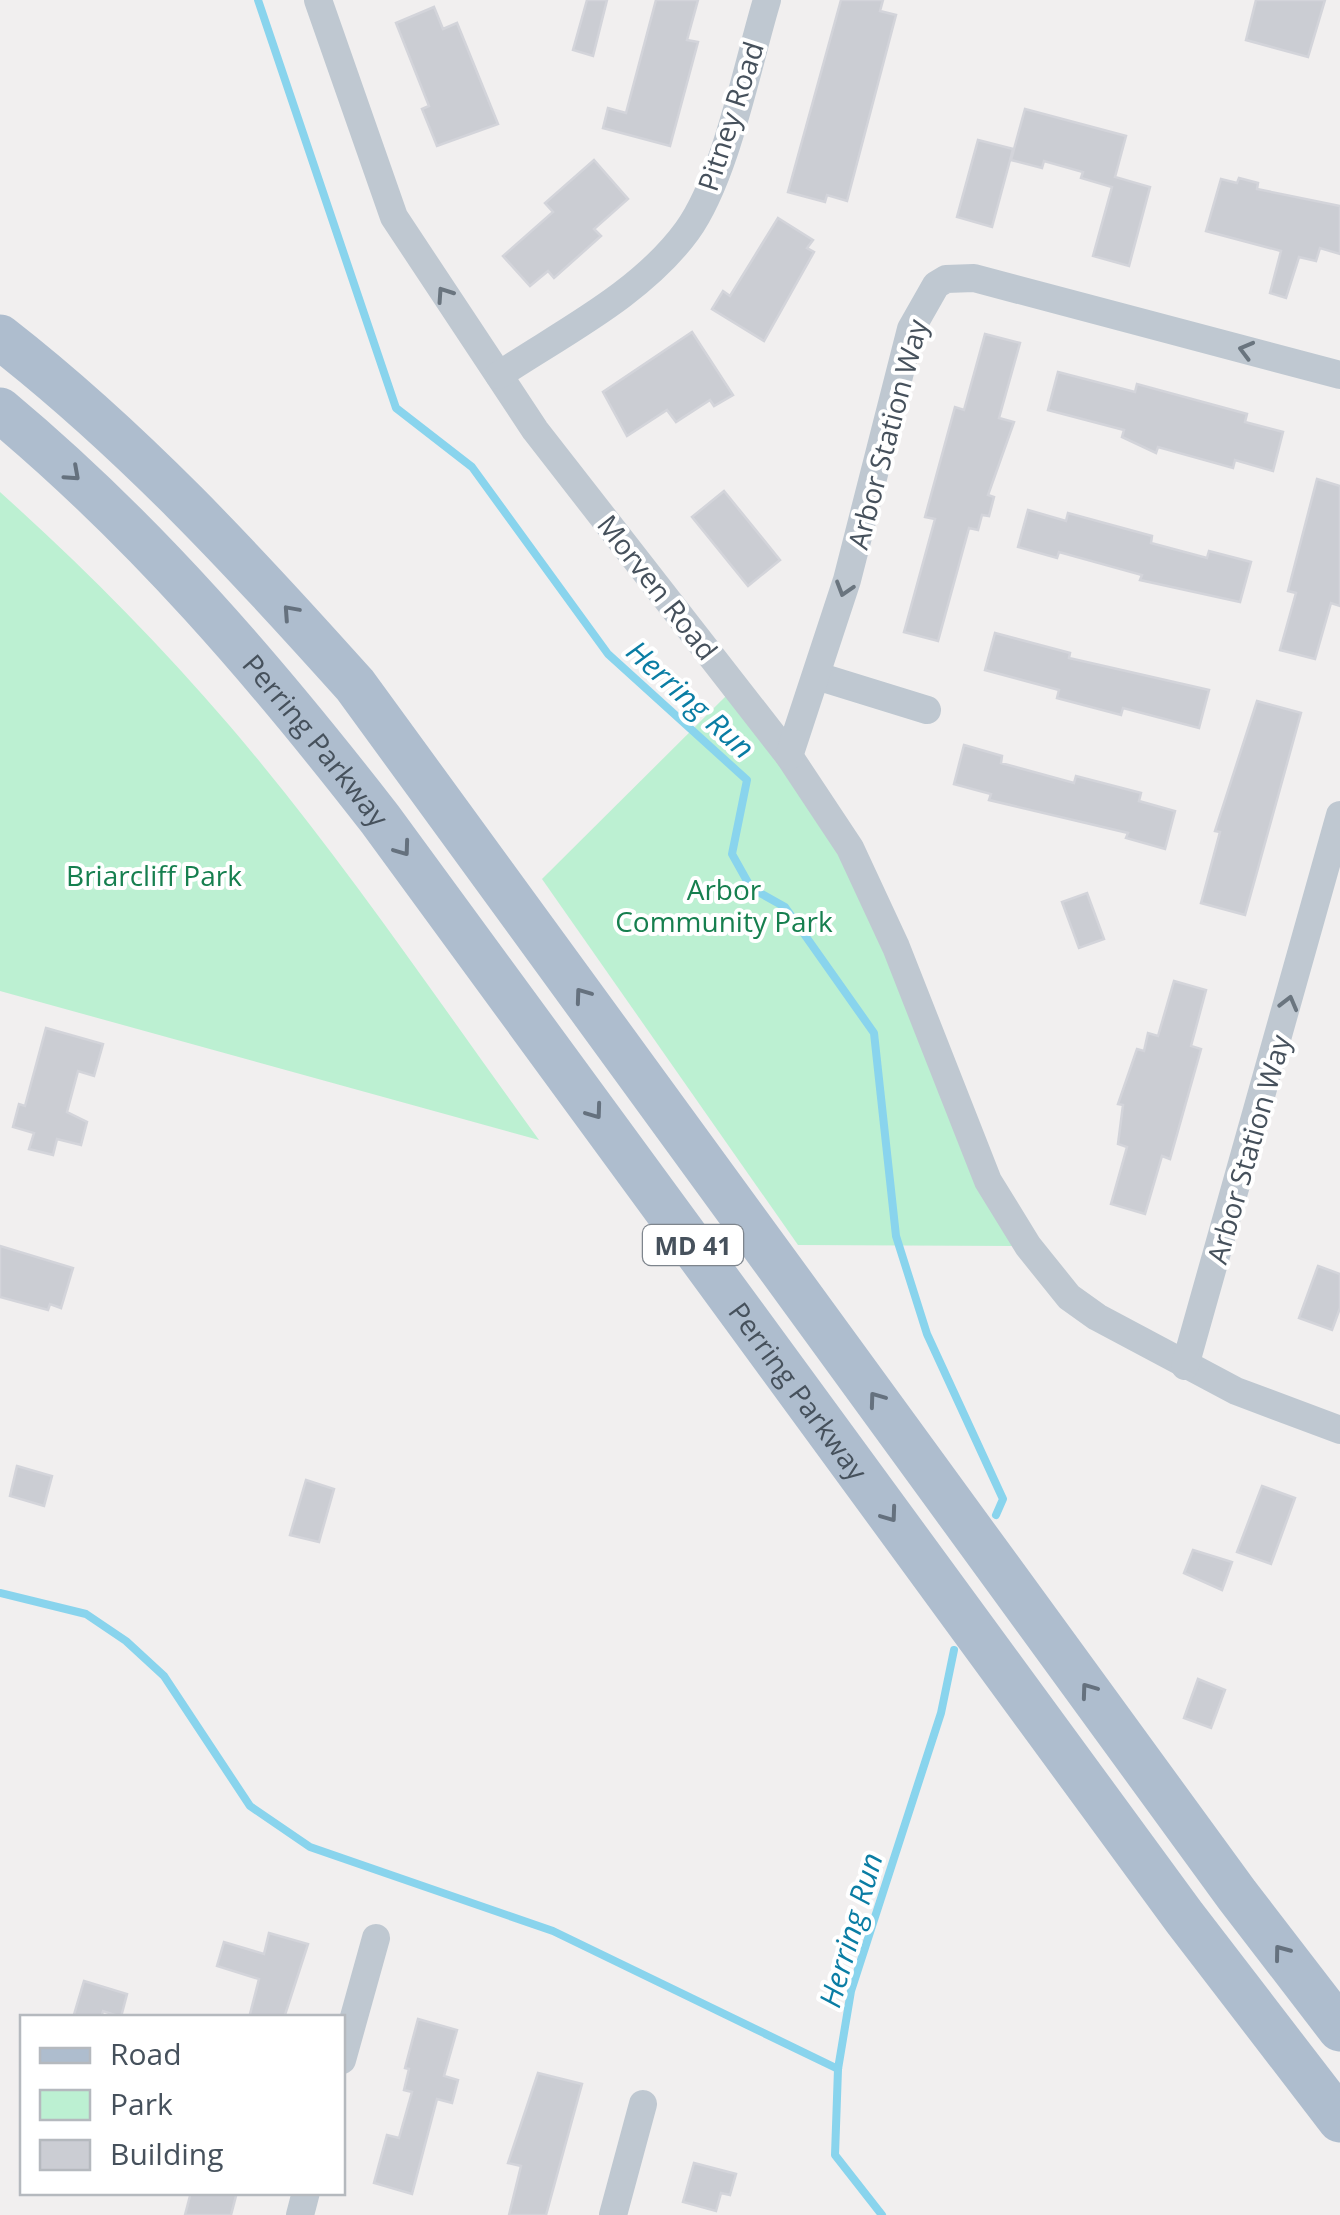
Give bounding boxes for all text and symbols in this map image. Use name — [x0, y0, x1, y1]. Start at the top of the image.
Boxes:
street label: Pitney Road — [688, 36, 772, 196]
one-way arrow — [438, 287, 456, 306]
street label: Arbor Station Way — [838, 314, 936, 553]
one-way arrow — [1238, 341, 1255, 362]
one-way arrow — [61, 463, 80, 481]
street label: Morven Road — [589, 507, 727, 667]
one-way arrow — [835, 579, 856, 596]
one-way arrow — [284, 605, 302, 624]
water label: Herring Run — [618, 631, 764, 767]
street label: Perring Parkway — [235, 646, 398, 835]
one-way arrow — [391, 838, 408, 856]
park label: Briarcliff Park — [66, 856, 242, 894]
park label: Arbor Community Park — [615, 870, 833, 940]
one-way arrow — [576, 988, 594, 1006]
one-way arrow — [1277, 996, 1298, 1013]
street label: Arbor Station Way — [1197, 1029, 1299, 1268]
one-way arrow — [582, 1100, 601, 1119]
road number: MD 41 — [643, 1225, 743, 1265]
street label: Perring Parkway — [721, 1294, 877, 1488]
one-way arrow — [870, 1392, 888, 1410]
one-way arrow — [878, 1504, 896, 1522]
one-way arrow — [1082, 1683, 1100, 1701]
water label: Herring Run — [808, 1848, 892, 2012]
one-way arrow — [1275, 1945, 1292, 1963]
legend — [20, 2015, 345, 2195]
text: Road — [110, 2033, 182, 2074]
text: Park — [110, 2083, 173, 2124]
text: Building — [110, 2133, 224, 2174]

